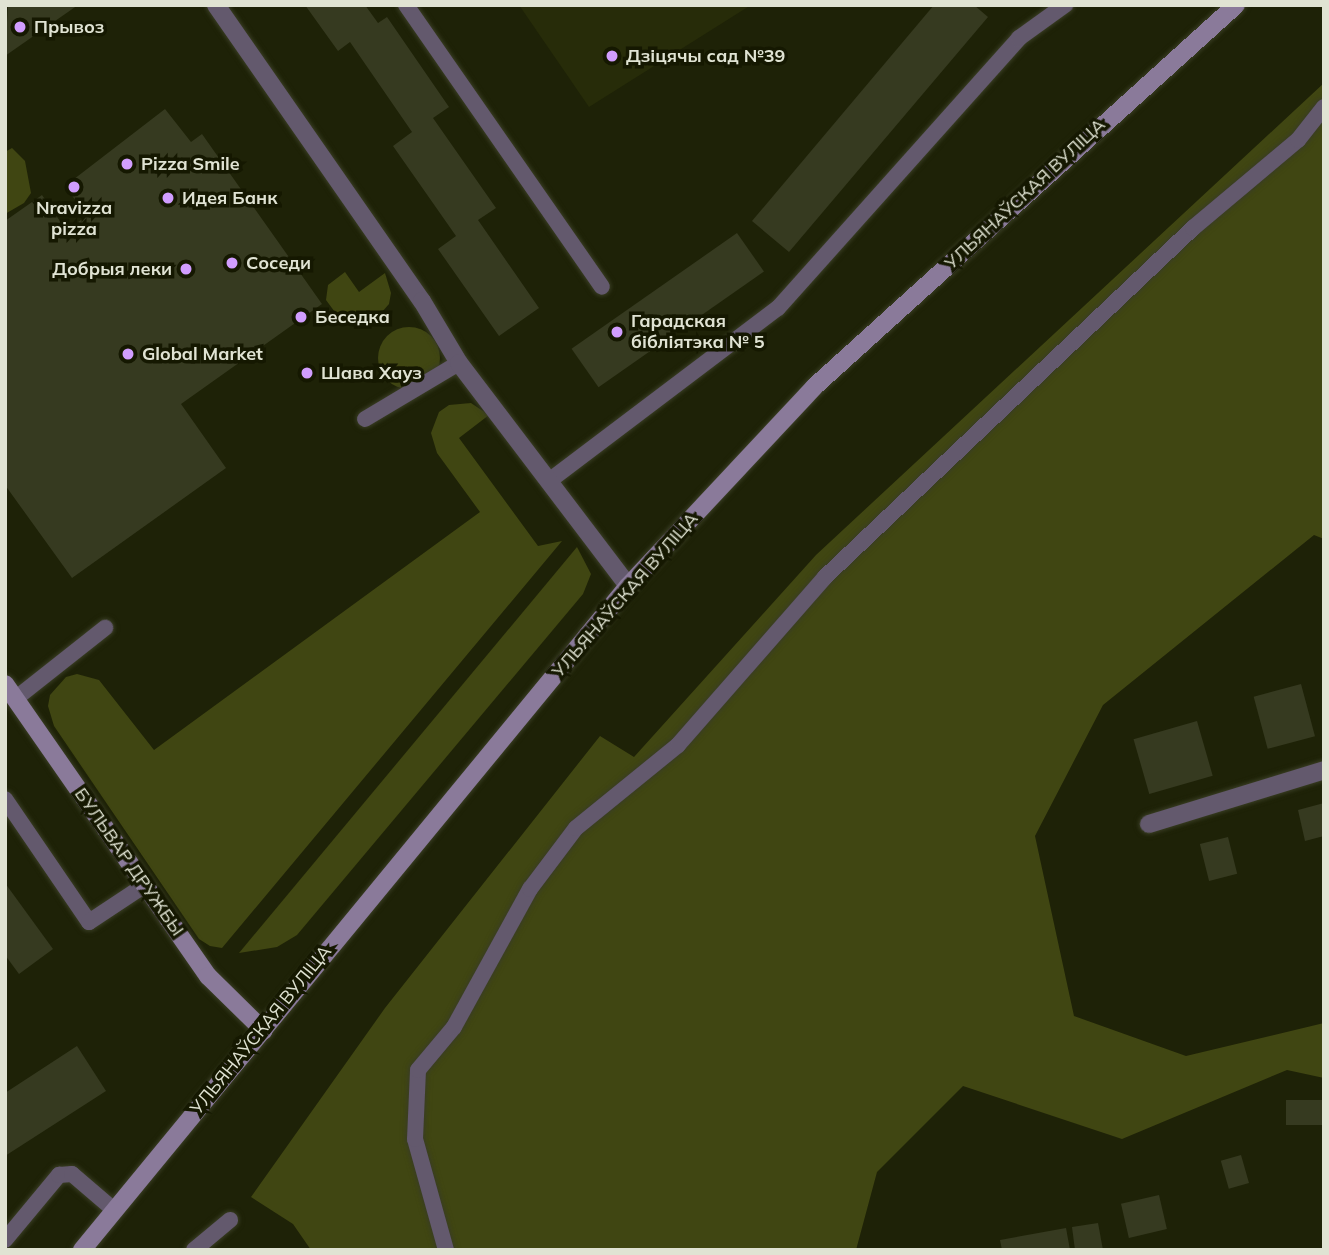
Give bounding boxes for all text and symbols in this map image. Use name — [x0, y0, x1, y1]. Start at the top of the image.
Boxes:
place label: Прывоз — [34, 16, 104, 38]
marker: Прывоз — [12, 19, 28, 35]
place label: Дзіцячы сад №39 — [626, 45, 785, 67]
marker: Дзіцячы сад №39 — [604, 48, 620, 64]
street label: УЛЬЯНАЎСКАЯ ВУЛІЦА — [940, 114, 1110, 274]
place label: Pizza Smile — [141, 153, 240, 175]
marker: Pizza Smile — [119, 156, 135, 172]
marker: Nravizza pizza — [66, 179, 82, 195]
place label: Идея Банк — [182, 187, 277, 209]
marker: Идея Банк — [160, 190, 176, 206]
place label: Nravizza pizza — [36, 198, 112, 241]
place label: Соседи — [246, 252, 311, 274]
marker: Соседи — [224, 255, 240, 271]
place label: Добрыя леки — [52, 258, 172, 280]
marker: Добрыя леки — [178, 261, 194, 277]
place label: Беседка — [315, 306, 390, 328]
marker: Беседка — [293, 309, 309, 325]
place label: Гарадская бібліятэка № 5 — [631, 311, 765, 354]
marker: Гарадская бібліятэка № 5 — [609, 324, 625, 340]
place label: Global Market — [142, 343, 263, 365]
marker: Global Market — [120, 346, 136, 362]
place label: Шава Хауз — [321, 362, 422, 384]
marker: Шава Хауз — [299, 365, 315, 381]
street label: УЛЬЯНАЎСКАЯ ВУЛІЦА — [547, 508, 703, 682]
street label: БУЛЬВАР ДРУЖБЫ — [70, 784, 188, 940]
street label: УЛЬЯНАЎСКАЯ ВУЛІЦА — [186, 941, 336, 1119]

